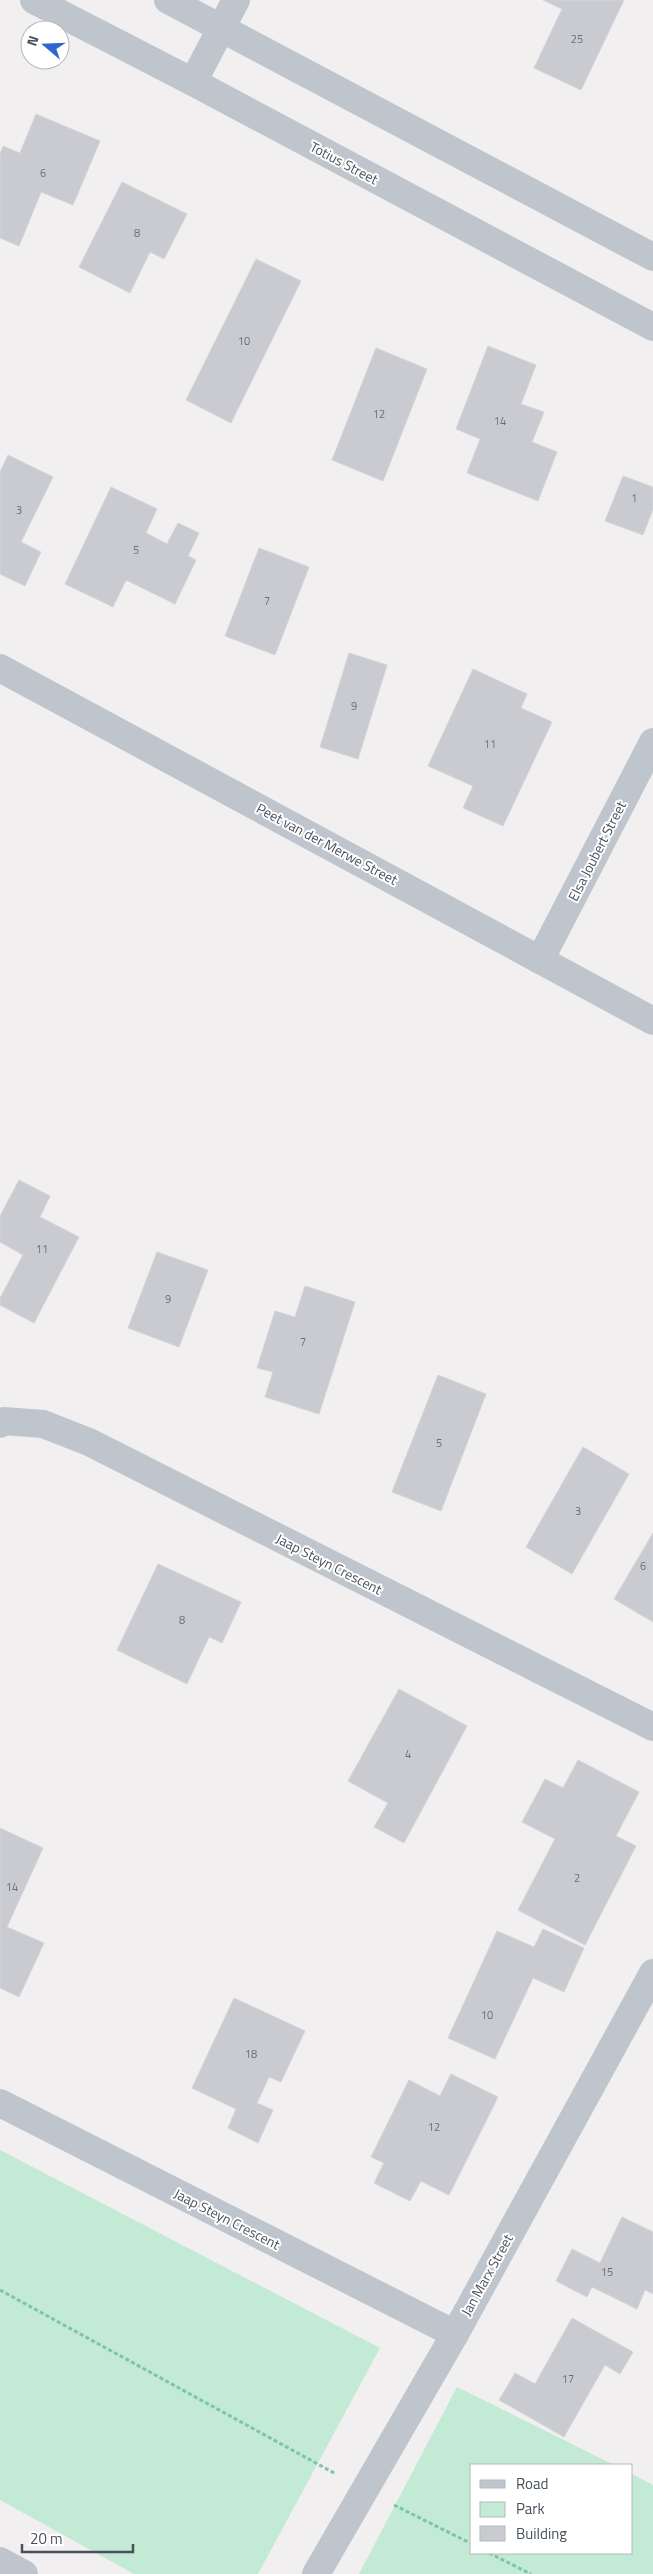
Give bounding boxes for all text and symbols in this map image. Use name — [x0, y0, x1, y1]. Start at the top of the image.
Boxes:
north arrow — [20, 20, 70, 70]
house number: 25 — [571, 31, 583, 47]
text: N — [21, 33, 44, 49]
street label: Totius Street — [306, 136, 382, 189]
house number: 6 — [40, 165, 46, 181]
house number: 8 — [134, 225, 140, 241]
house number: 10 — [238, 333, 250, 349]
house number: 12 — [373, 406, 385, 422]
house number: 14 — [494, 413, 506, 429]
house number: 1 — [631, 490, 637, 506]
house number: 3 — [16, 502, 22, 518]
house number: 5 — [133, 542, 139, 558]
house number: 7 — [264, 593, 270, 609]
house number: 9 — [351, 698, 357, 714]
house number: 11 — [484, 736, 496, 752]
street label: Peet van der Merwe Street — [253, 797, 402, 890]
street label: Elsa Joubert Street — [562, 797, 631, 904]
house number: 11 — [36, 1241, 48, 1257]
house number: 9 — [165, 1291, 171, 1307]
house number: 7 — [300, 1334, 306, 1350]
house number: 5 — [436, 1435, 442, 1451]
house number: 3 — [575, 1503, 581, 1519]
street label: Jaap Steyn Crescent — [273, 1528, 386, 1599]
house number: 6 — [640, 1558, 646, 1574]
house number: 8 — [179, 1612, 185, 1628]
house number: 4 — [405, 1746, 411, 1762]
house number: 2 — [574, 1870, 580, 1886]
house number: 14 — [6, 1879, 18, 1895]
house number: 10 — [481, 2007, 493, 2023]
house number: 18 — [245, 2046, 257, 2062]
house number: 12 — [428, 2119, 440, 2135]
street label: Jaap Steyn Crescent — [171, 2183, 284, 2254]
street label: Jan Marx Street — [455, 2230, 518, 2320]
house number: 15 — [601, 2264, 613, 2280]
house number: 17 — [562, 2371, 574, 2387]
legend — [470, 2464, 633, 2554]
text: Road — [516, 2472, 548, 2495]
text: Park — [516, 2497, 545, 2520]
scale bar — [22, 2522, 134, 2554]
text: Building — [516, 2522, 567, 2545]
text: 20 m — [30, 2527, 63, 2550]

